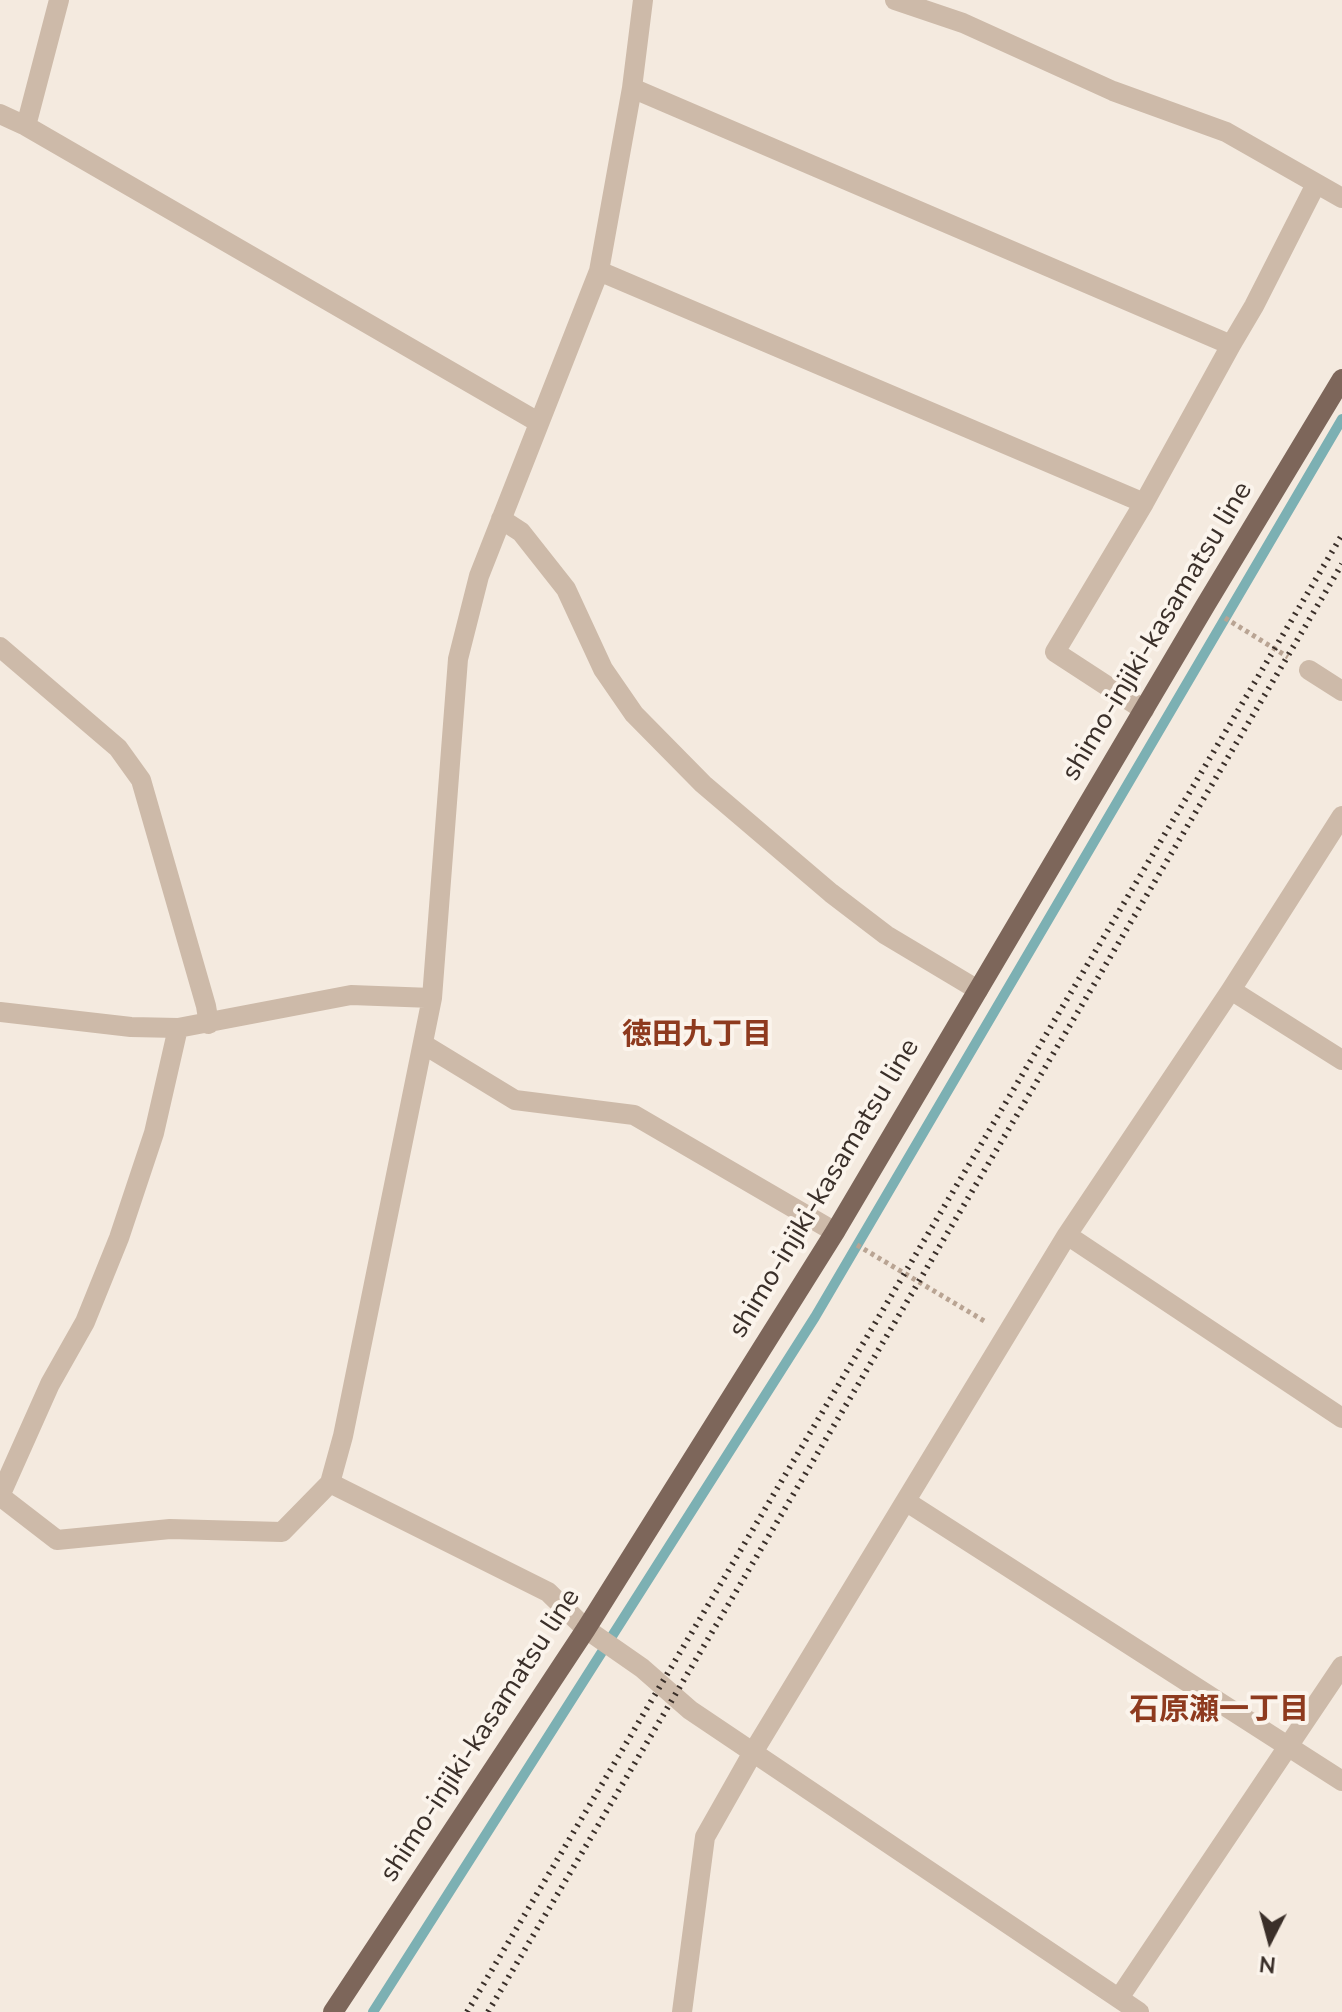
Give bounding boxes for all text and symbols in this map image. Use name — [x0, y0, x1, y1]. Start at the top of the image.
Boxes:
street label: shimo-injiki-kasamatsu line — [1055, 476, 1261, 788]
district label: 徳田九丁目 — [622, 1019, 772, 1055]
street label: shimo-injiki-kasamatsu line — [722, 1033, 928, 1345]
street label: shimo-injiki-kasamatsu line — [373, 1583, 589, 1889]
district label: 石原瀬一丁目 — [1129, 1694, 1309, 1730]
north arrow — [1230, 1900, 1310, 1980]
text: N — [1258, 1948, 1277, 1980]

